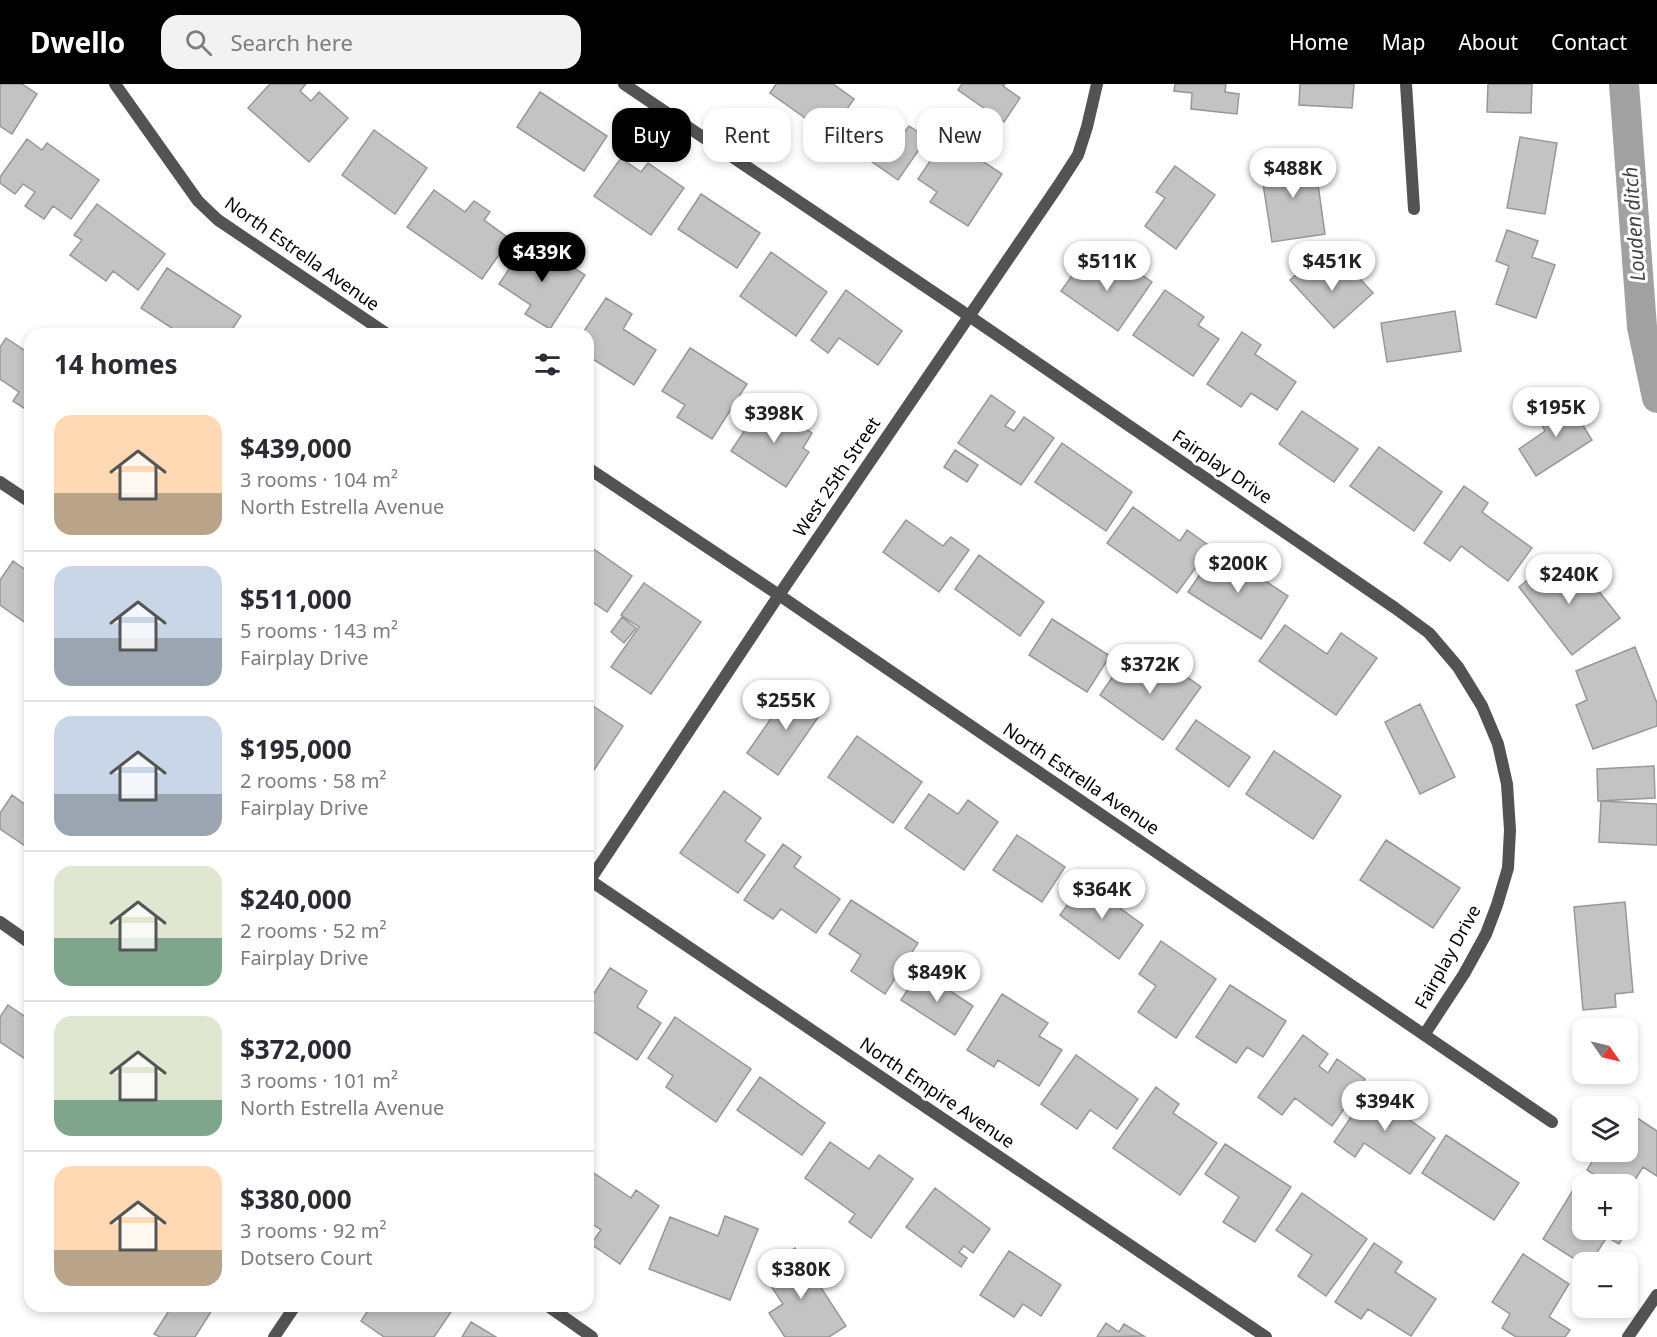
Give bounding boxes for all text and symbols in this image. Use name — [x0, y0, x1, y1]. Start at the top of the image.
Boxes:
search box — [161, 15, 581, 69]
text: Dwello — [30, 23, 125, 61]
icon: search — [182, 26, 215, 59]
text: Search here — [230, 27, 353, 57]
text: Home — [1289, 28, 1349, 56]
text: Map — [1382, 28, 1425, 56]
text: About — [1458, 28, 1518, 56]
text: Contact — [1551, 28, 1627, 56]
chip: Buy — [612, 108, 691, 162]
chip: Rent — [703, 108, 791, 162]
chip: Filters — [803, 108, 905, 162]
chip: New — [917, 108, 1003, 162]
pin: $488K — [1251, 148, 1335, 199]
text: $488K — [1263, 154, 1323, 181]
water label: Louden ditch — [1616, 166, 1651, 282]
street label: North Estrella Avenue — [220, 191, 385, 316]
pin: $439K — [500, 232, 584, 283]
text: $439K — [512, 238, 572, 265]
pin: $511K — [1065, 241, 1149, 292]
pin: $451K — [1290, 241, 1374, 292]
text: $511K — [1077, 247, 1137, 274]
text: $451K — [1302, 247, 1362, 274]
text: 14 homes — [54, 346, 178, 382]
icon: filters — [531, 348, 564, 381]
pin: $195K — [1514, 387, 1598, 438]
pin: $398K — [732, 393, 816, 444]
text: $195K — [1526, 393, 1586, 420]
text: $398K — [744, 399, 804, 426]
street label: West 25th Street — [787, 411, 885, 541]
street label: Fairplay Drive — [1168, 424, 1277, 508]
text: $439,000 — [240, 430, 352, 466]
icon: home — [102, 439, 174, 511]
text: 3 rooms · 104 m² — [240, 466, 398, 493]
text: North Estrella Avenue — [240, 493, 444, 520]
pin: $200K — [1196, 543, 1280, 594]
text: $200K — [1208, 549, 1268, 576]
pin: $240K — [1527, 554, 1611, 605]
text: $240K — [1539, 560, 1599, 587]
text: $511,000 — [240, 581, 352, 617]
icon: home — [102, 590, 174, 662]
text: 5 rooms · 143 m² — [240, 617, 398, 644]
text: Fairplay Drive — [240, 644, 369, 671]
pin: $372K — [1108, 644, 1192, 695]
text: $372K — [1120, 650, 1180, 677]
pin: $255K — [744, 680, 828, 731]
text: $255K — [756, 686, 816, 713]
street label: North Estrella Avenue — [999, 717, 1165, 840]
text: $195,000 — [240, 731, 352, 767]
icon: home — [102, 740, 174, 812]
text: 2 rooms · 58 m² — [240, 767, 387, 794]
text: Fairplay Drive — [240, 794, 369, 821]
pin: $364K — [1060, 869, 1144, 920]
text: $364K — [1072, 875, 1132, 902]
text: $240,000 — [240, 881, 352, 917]
icon: home — [102, 890, 174, 962]
street label: Fairplay Drive — [1409, 900, 1486, 1013]
text: 2 rooms · 52 m² — [240, 917, 387, 944]
text: Fairplay Drive — [240, 944, 369, 971]
pin: $849K — [895, 952, 979, 1003]
text: $849K — [907, 958, 967, 985]
north arrow — [1572, 1018, 1638, 1084]
map controls — [1572, 1018, 1638, 1318]
text: $372,000 — [240, 1031, 352, 1067]
street label: North Empire Avenue — [855, 1031, 1020, 1153]
icon: home — [102, 1040, 174, 1112]
text: 3 rooms · 101 m² — [240, 1067, 398, 1094]
pin: $394K — [1343, 1081, 1427, 1132]
text: $394K — [1355, 1087, 1415, 1114]
text: North Estrella Avenue — [240, 1094, 444, 1121]
button: layers — [1572, 1096, 1638, 1162]
button: + — [1572, 1174, 1638, 1240]
text: $380,000 — [240, 1181, 352, 1217]
icon: home — [102, 1190, 174, 1262]
text: 3 rooms · 92 m² — [240, 1217, 387, 1244]
text: Dotsero Court — [240, 1244, 373, 1271]
pin: $380K — [759, 1249, 843, 1300]
button: − — [1572, 1252, 1638, 1318]
text: $380K — [771, 1255, 831, 1282]

